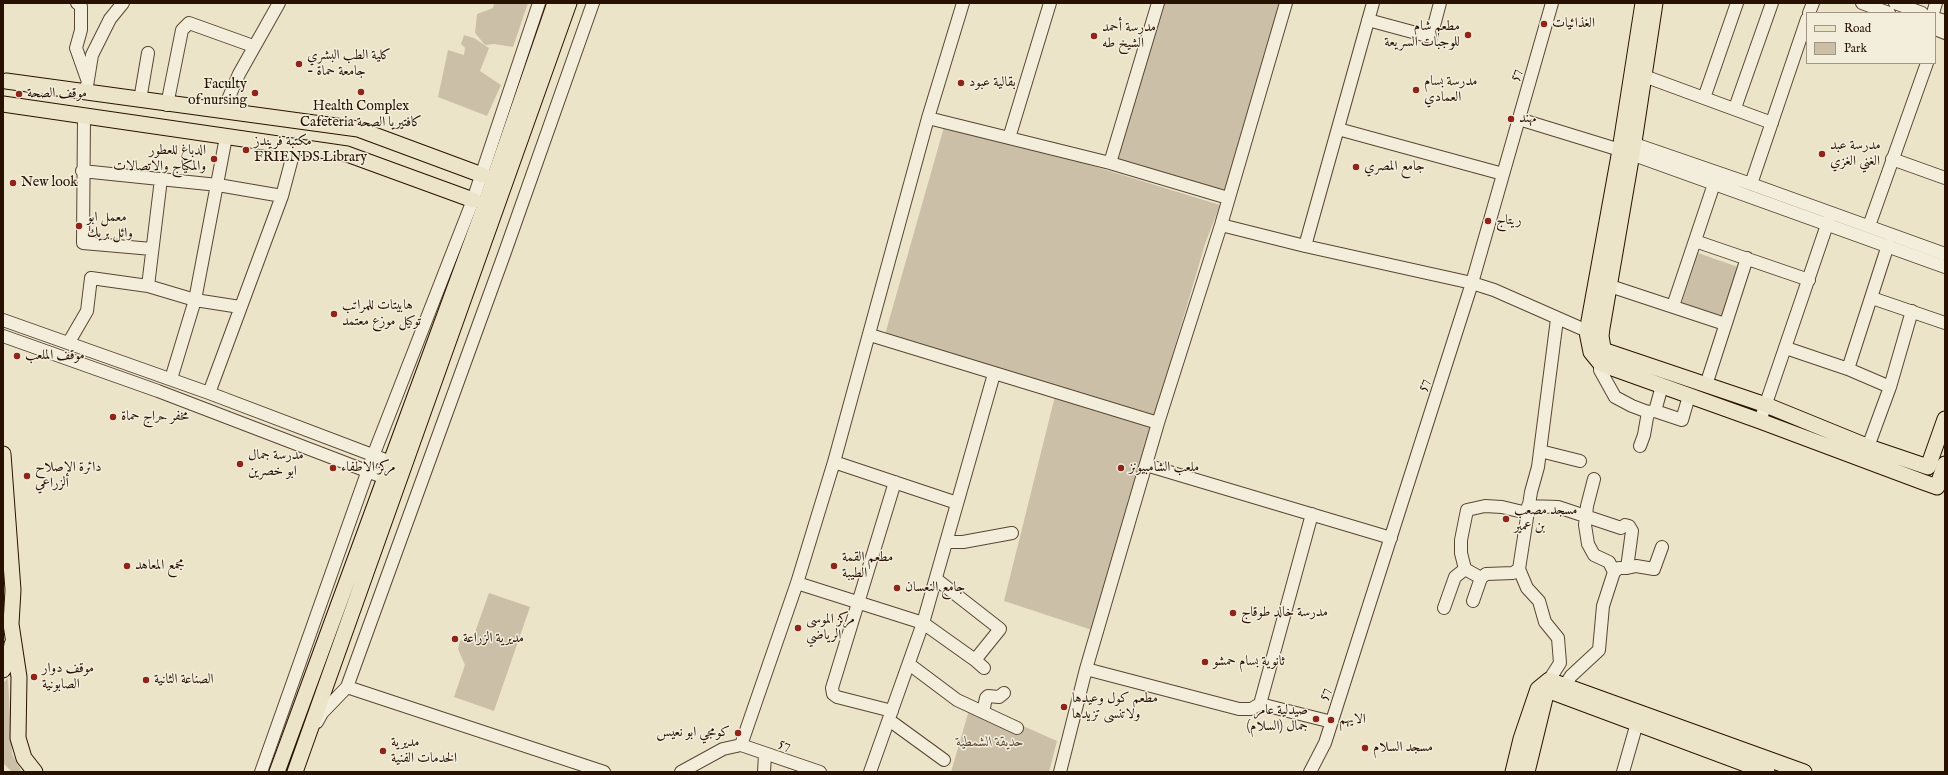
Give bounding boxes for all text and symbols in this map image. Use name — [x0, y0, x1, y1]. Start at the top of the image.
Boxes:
legend — [1806, 12, 1936, 64]
place label: الغذائيات — [1552, 16, 1595, 32]
place label: مطعم شام للوجبات السريعة — [1384, 19, 1460, 52]
marker: الغذائيات — [1539, 19, 1549, 29]
place label: مدرسة أحمد الشيخ طه — [1102, 20, 1156, 52]
text: Road — [1844, 21, 1871, 36]
marker: مطعم شام للوجبات السريعة — [1463, 30, 1473, 40]
marker: مدرسة أحمد الشيخ طه — [1089, 31, 1099, 41]
text: Park — [1844, 41, 1867, 56]
place label: كلية الطب البشري - جامعة حماة — [307, 48, 391, 80]
marker: كلية الطب البشري - جامعة حماة — [294, 59, 304, 69]
street label: 57 — [1506, 67, 1526, 83]
place label: مدرسة بسام العمادي — [1424, 74, 1477, 106]
place label: بقالية عبود — [969, 75, 1016, 91]
place label: Faculty of nursing — [188, 77, 247, 110]
marker: بقالية عبود — [956, 78, 966, 88]
marker: مدرسة بسام العمادي — [1411, 85, 1421, 95]
place label: موقف الصحة — [27, 86, 87, 102]
marker: Health Complex Cafeteria كافتيريا الصحة — [356, 87, 366, 97]
marker: Faculty of nursing — [250, 88, 260, 98]
marker: موقف الصحة — [14, 89, 24, 99]
place label: Health Complex Cafeteria كافتيريا الصحة — [300, 99, 422, 132]
place label: مهند — [1519, 111, 1536, 127]
marker: مهند — [1506, 114, 1516, 124]
place label: مكتبة فريندز FRIENDS Library — [254, 134, 367, 166]
place label: مدرسة عبد الغني الغزي — [1830, 138, 1881, 170]
place label: الدباغ للعطور والمكياج والاتصالات — [113, 143, 206, 176]
marker: مكتبة فريندز FRIENDS Library — [241, 145, 251, 155]
marker: مدرسة عبد الغني الغزي — [1817, 149, 1827, 159]
marker: الدباغ للعطور والمكياج والاتصالات — [209, 154, 219, 164]
place label: جامع المصري — [1364, 159, 1425, 175]
marker: جامع المصري — [1351, 162, 1361, 172]
place label: New look — [21, 175, 78, 191]
marker: New look — [8, 178, 18, 188]
place label: معمل ابو وائل بريك — [87, 210, 133, 242]
place label: ريتاج — [1496, 213, 1522, 229]
marker: ريتاج — [1483, 216, 1493, 226]
marker: معمل ابو وائل بريك — [74, 221, 84, 231]
place label: هابيتات للمراتب توكيل موزع معتمد — [342, 298, 421, 330]
marker: هابيتات للمراتب توكيل موزع معتمد — [329, 309, 339, 319]
place label: موقف الملعب — [25, 348, 85, 364]
marker: موقف الملعب — [12, 351, 22, 361]
street label: 57 — [1414, 377, 1434, 393]
place label: مخفر حراج حماة — [121, 409, 189, 425]
marker: مخفر حراج حماة — [108, 412, 118, 422]
place label: مدرسة جمال ابو خصرين — [248, 448, 304, 480]
marker: مدرسة جمال ابو خصرين — [235, 459, 245, 469]
place label: دائرة الإصلاح الزراعي — [35, 460, 102, 492]
place label: مركز الاطفاء — [341, 460, 396, 476]
place label: ملعب الشامبيونز — [1129, 460, 1199, 476]
marker: مركز الاطفاء — [328, 463, 338, 473]
marker: ملعب الشامبيونز — [1116, 463, 1126, 473]
marker: دائرة الإصلاح الزراعي — [22, 471, 32, 481]
place label: مسجد مصعب بن عمير — [1514, 503, 1578, 536]
marker: مسجد مصعب بن عمير — [1501, 514, 1511, 524]
place label: مطعم القمة الطيبة — [842, 550, 893, 582]
place label: مجمع المعاهد — [135, 558, 184, 574]
marker: مجمع المعاهد — [122, 561, 132, 571]
marker: مطعم القمة الطيبة — [829, 561, 839, 571]
place label: جامع النعسان — [905, 580, 965, 596]
marker: جامع النعسان — [892, 583, 902, 593]
place label: مدرسة خالد طوقاج — [1241, 605, 1328, 621]
marker: مدرسة خالد طوقاج — [1228, 608, 1238, 618]
place label: مركز الموسى الرياضي — [806, 612, 855, 644]
marker: مركز الموسى الرياضي — [793, 623, 803, 633]
place label: مديرية الزراعة — [463, 631, 524, 647]
marker: مديرية الزراعة — [450, 634, 460, 644]
place label: ثانوية بسام حمشو — [1213, 654, 1285, 670]
marker: ثانوية بسام حمشو — [1200, 657, 1210, 667]
place label: موقف دوار الصابونية — [42, 661, 94, 694]
marker: موقف دوار الصابونية — [29, 672, 39, 682]
place label: الصناعة الثانية — [154, 672, 214, 688]
marker: الصناعة الثانية — [141, 675, 151, 685]
street label: 57 — [1315, 686, 1335, 702]
place label: مطعم كول وعيدها ولاتنسى تزيدها — [1072, 691, 1158, 724]
marker: مطعم كول وعيدها ولاتنسى تزيدها — [1059, 702, 1069, 712]
place label: صيدلية عامر جمال (السلام) — [1246, 703, 1308, 736]
place label: الايهم — [1339, 712, 1366, 728]
marker: صيدلية عامر جمال (السلام) — [1311, 714, 1321, 724]
marker: الايهم — [1326, 715, 1336, 725]
place label: كومجي ابو نعيس — [656, 725, 730, 741]
marker: كومجي ابو نعيس — [733, 728, 743, 738]
place label: مديرية الخدمات الفنية — [391, 735, 457, 768]
street label: 57 — [777, 735, 793, 755]
park label: حديقة الشمطية — [956, 735, 1024, 751]
place label: مسجد السلام — [1373, 740, 1433, 756]
marker: مسجد السلام — [1360, 743, 1370, 753]
marker: مديرية الخدمات الفنية — [378, 746, 388, 756]

